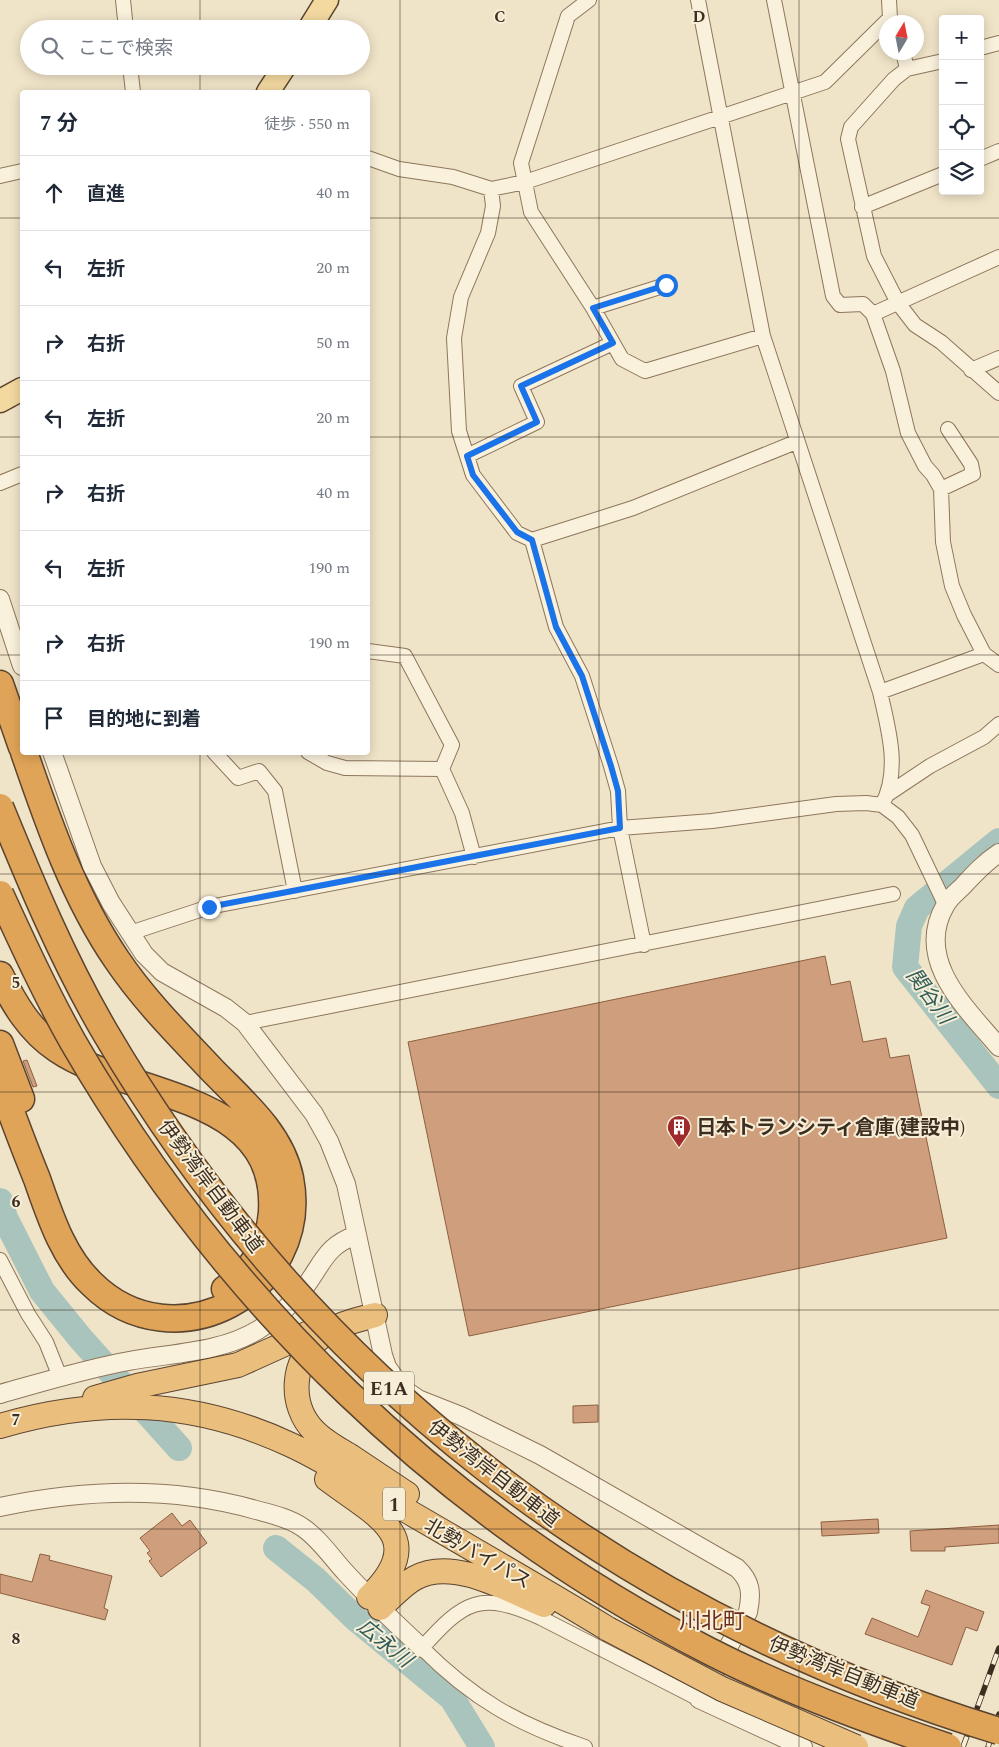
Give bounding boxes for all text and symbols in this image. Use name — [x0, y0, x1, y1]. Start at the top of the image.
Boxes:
text: C — [494, 5, 506, 29]
text: D — [693, 5, 706, 29]
north arrow — [879, 15, 924, 60]
map controls — [939, 15, 984, 195]
button: + — [939, 15, 984, 60]
search box — [20, 20, 370, 75]
icon: search — [38, 34, 66, 62]
text: ここで検索 — [78, 34, 173, 63]
button: − — [939, 60, 984, 105]
button: locate — [939, 105, 984, 150]
text: 7 分 — [40, 108, 78, 140]
text: 徒歩 · 550 m — [264, 112, 350, 136]
button: layers — [939, 150, 984, 195]
icon: ahead — [40, 179, 68, 207]
text: 直進 — [87, 180, 125, 209]
text: 40 m — [316, 181, 350, 205]
icon: left — [40, 254, 68, 282]
text: 左折 — [87, 255, 125, 284]
text: 20 m — [316, 256, 350, 280]
route start — [655, 274, 678, 297]
icon: right — [40, 329, 68, 357]
text: 右折 — [87, 330, 125, 359]
text: 50 m — [316, 331, 350, 355]
icon: left — [40, 404, 68, 432]
text: 左折 — [87, 405, 125, 434]
text: 20 m — [316, 406, 350, 430]
icon: right — [40, 479, 68, 507]
text: 右折 — [87, 480, 125, 509]
text: 40 m — [316, 481, 350, 505]
icon: left — [40, 554, 68, 582]
text: 左折 — [87, 555, 125, 584]
text: 190 m — [308, 556, 350, 580]
icon: right — [40, 629, 68, 657]
text: 右折 — [87, 630, 125, 659]
text: 190 m — [308, 631, 350, 655]
icon: arrive — [40, 704, 68, 732]
text: 目的地に到着 — [87, 705, 201, 734]
route end — [198, 896, 221, 919]
water label: 関谷川 — [898, 962, 962, 1033]
text: 5 — [12, 971, 20, 995]
place label: 日本トランシティ倉庫(建設中) — [696, 1113, 965, 1143]
street label: 伊勢湾岸自動車道 — [150, 1114, 270, 1260]
building icon: 日本トランシティ倉庫(建設中) — [666, 1114, 692, 1148]
text: 6 — [12, 1190, 21, 1214]
road number: E1A — [364, 1372, 414, 1405]
text: 7 — [12, 1408, 21, 1432]
street label: 伊勢湾岸自動車道 — [421, 1413, 566, 1535]
road number: 1 — [383, 1488, 405, 1520]
street label: 北勢バイパス — [418, 1511, 537, 1597]
district label: 川北町 — [679, 1605, 745, 1638]
water label: 広永川 — [350, 1612, 420, 1677]
text: 8 — [12, 1627, 21, 1651]
street label: 伊勢湾岸自動車道 — [764, 1629, 923, 1717]

